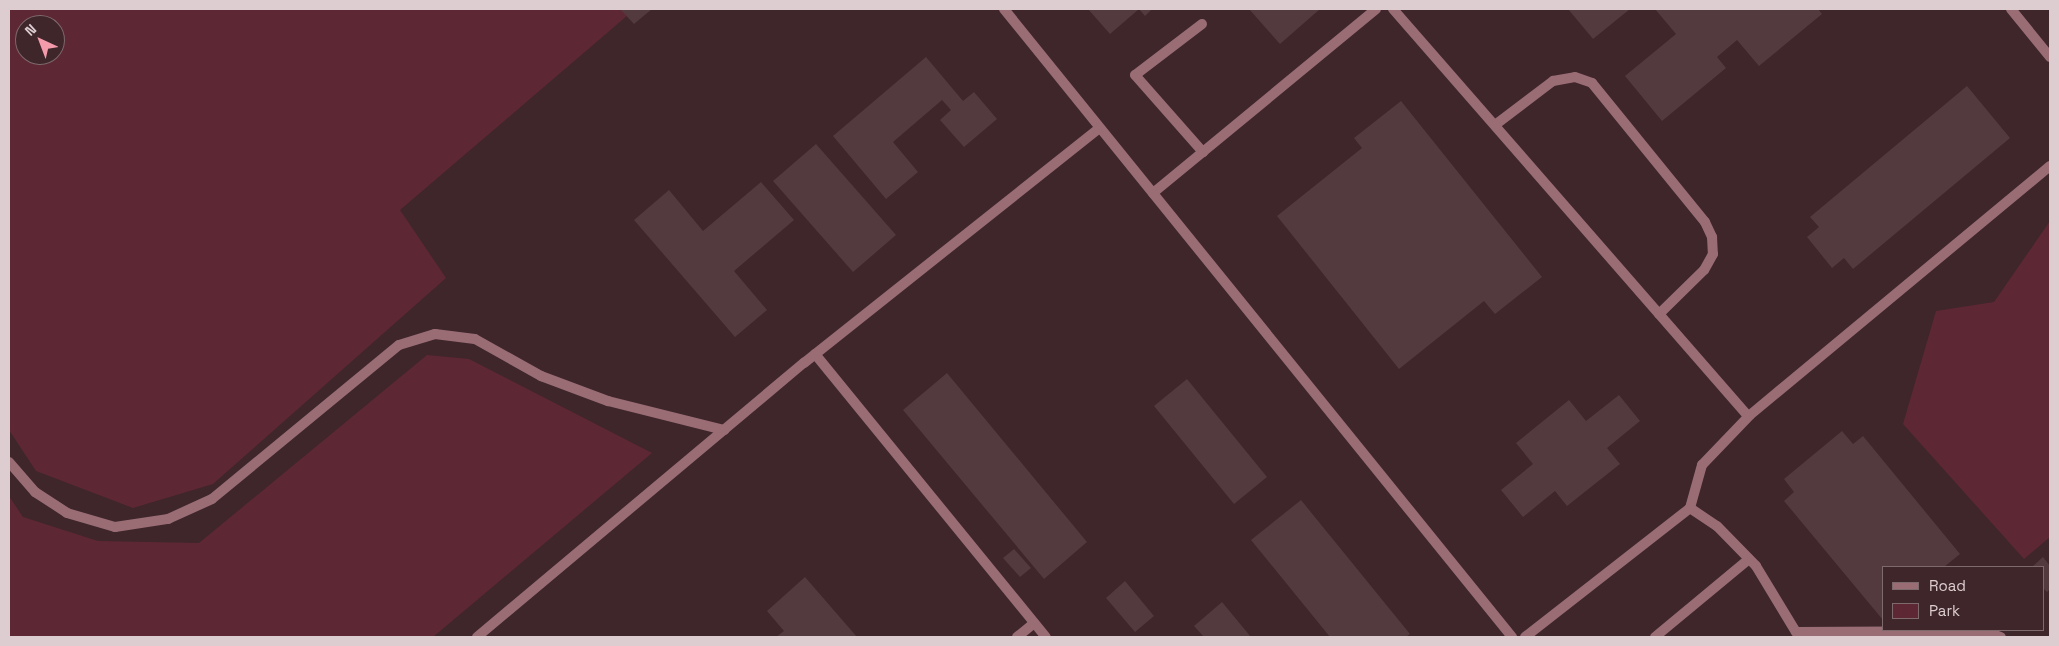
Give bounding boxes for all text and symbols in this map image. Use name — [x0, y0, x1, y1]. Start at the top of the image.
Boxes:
north arrow — [15, 15, 65, 65]
text: N — [21, 20, 40, 40]
legend — [1882, 566, 2044, 631]
text: Road — [1929, 576, 1966, 595]
text: Park — [1929, 601, 1960, 620]

